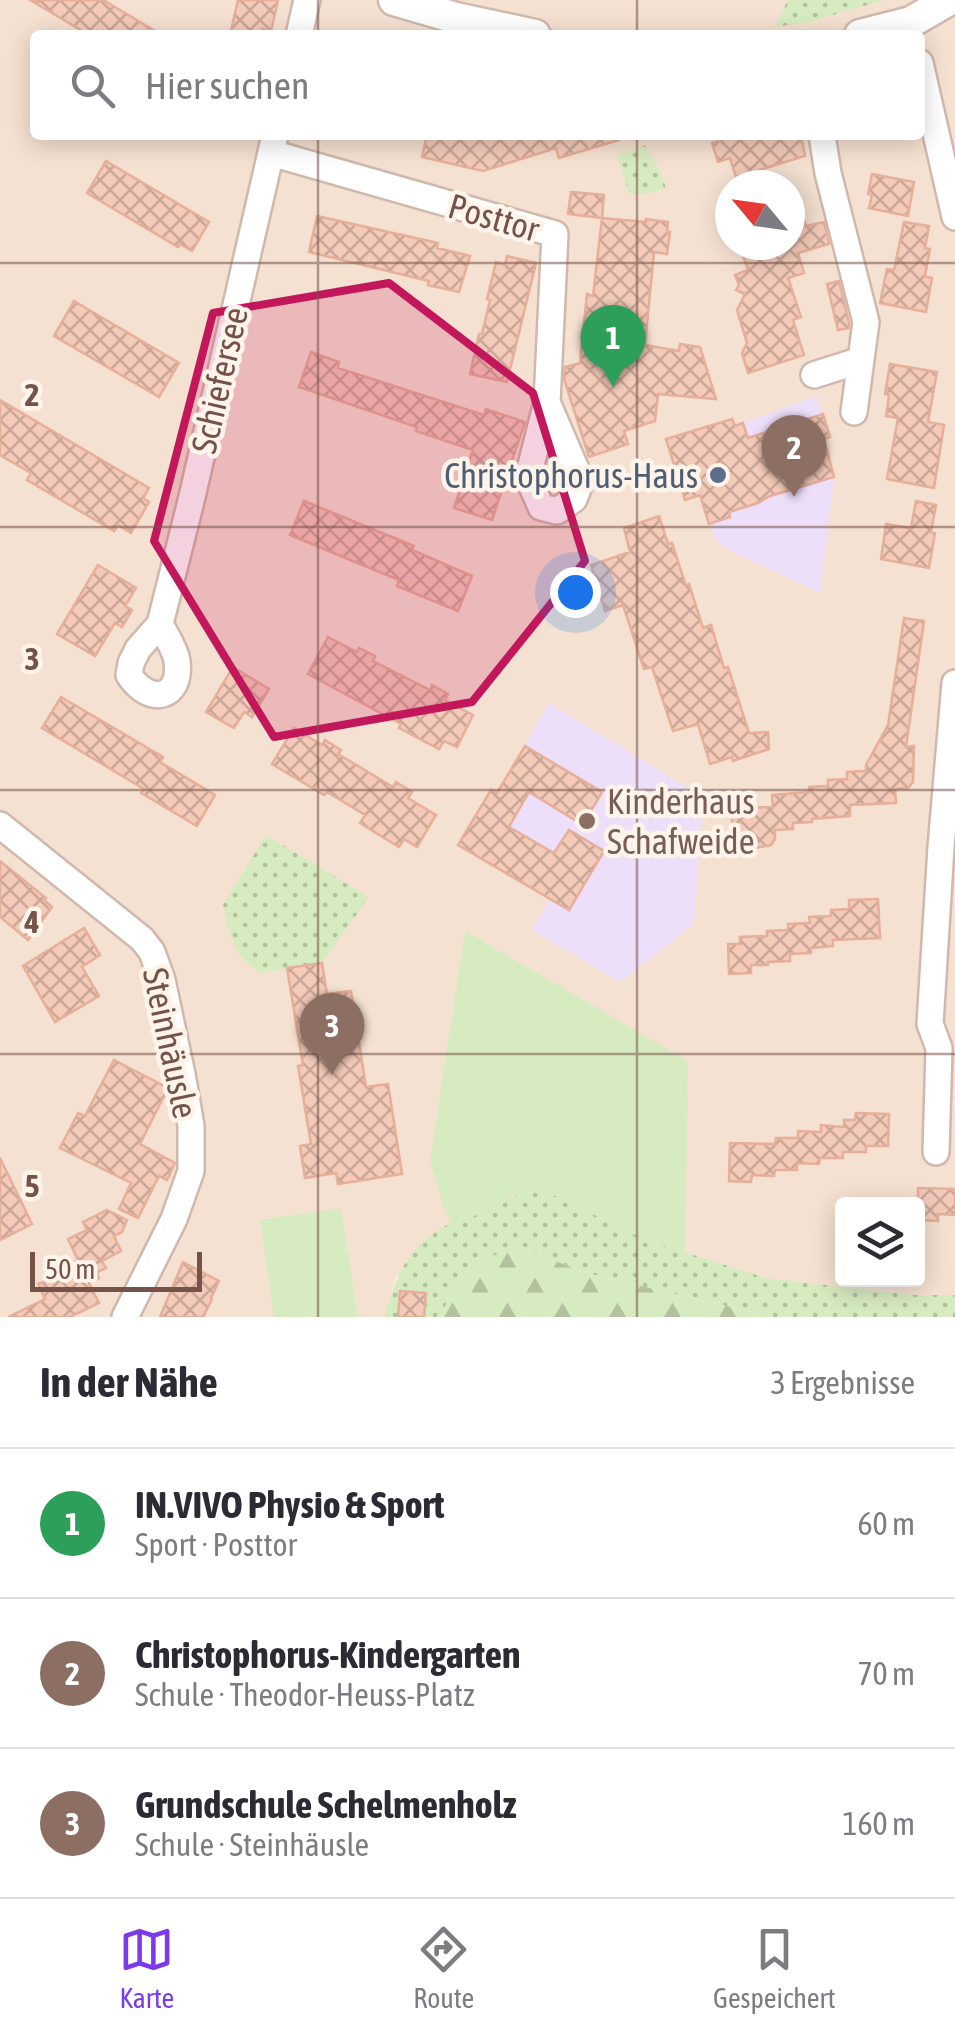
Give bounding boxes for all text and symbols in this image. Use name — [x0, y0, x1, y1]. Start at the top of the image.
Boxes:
search box — [30, 30, 925, 140]
icon: search — [65, 58, 120, 113]
text: Hier suchen — [145, 64, 309, 107]
north arrow — [715, 170, 805, 260]
street label: Posttor — [444, 185, 544, 249]
street label: Schiefersee — [183, 303, 255, 457]
pin: 1 — [580, 304, 646, 387]
text: 2 — [24, 376, 40, 413]
pin: 2 — [762, 414, 826, 497]
place label: Christophorus-Haus — [444, 455, 698, 495]
marker: Christophorus-Haus — [707, 464, 729, 486]
your location — [550, 567, 601, 618]
text: 3 — [24, 640, 40, 677]
place label: Kinderhaus Schafweide — [607, 781, 755, 861]
marker: Kinderhaus Schafweide — [576, 810, 598, 832]
text: 4 — [23, 903, 40, 940]
street label: Steinhäusle — [136, 964, 206, 1122]
pin: 3 — [300, 992, 364, 1075]
text: 5 — [24, 1167, 40, 1204]
map controls — [835, 1197, 925, 1287]
button: layers — [835, 1197, 925, 1287]
scale bar — [30, 1247, 202, 1292]
text: 50 m — [45, 1253, 95, 1285]
text: In der Nähe — [40, 1358, 218, 1406]
text: 3 Ergebnisse — [771, 1364, 915, 1401]
text: IN.VIVO Physio & Sport — [135, 1483, 444, 1526]
text: 1 — [65, 1505, 80, 1542]
text: 60 m — [857, 1505, 915, 1542]
text: Sport · Posttor — [135, 1526, 297, 1563]
text: Christophorus-Kindergarten — [135, 1633, 521, 1676]
text: 2 — [65, 1655, 80, 1692]
text: 70 m — [857, 1655, 915, 1692]
text: Schule · Theodor-Heuss-Platz — [135, 1676, 475, 1713]
text: Grundschule Schelmenholz — [135, 1783, 516, 1826]
text: 3 — [65, 1805, 80, 1842]
text: 160 m — [842, 1805, 915, 1842]
text: Schule · Steinhäusle — [135, 1826, 369, 1863]
tab: Karte — [119, 1922, 174, 2014]
tab: Route — [413, 1922, 474, 2014]
tab: Gespeichert — [713, 1922, 836, 2014]

